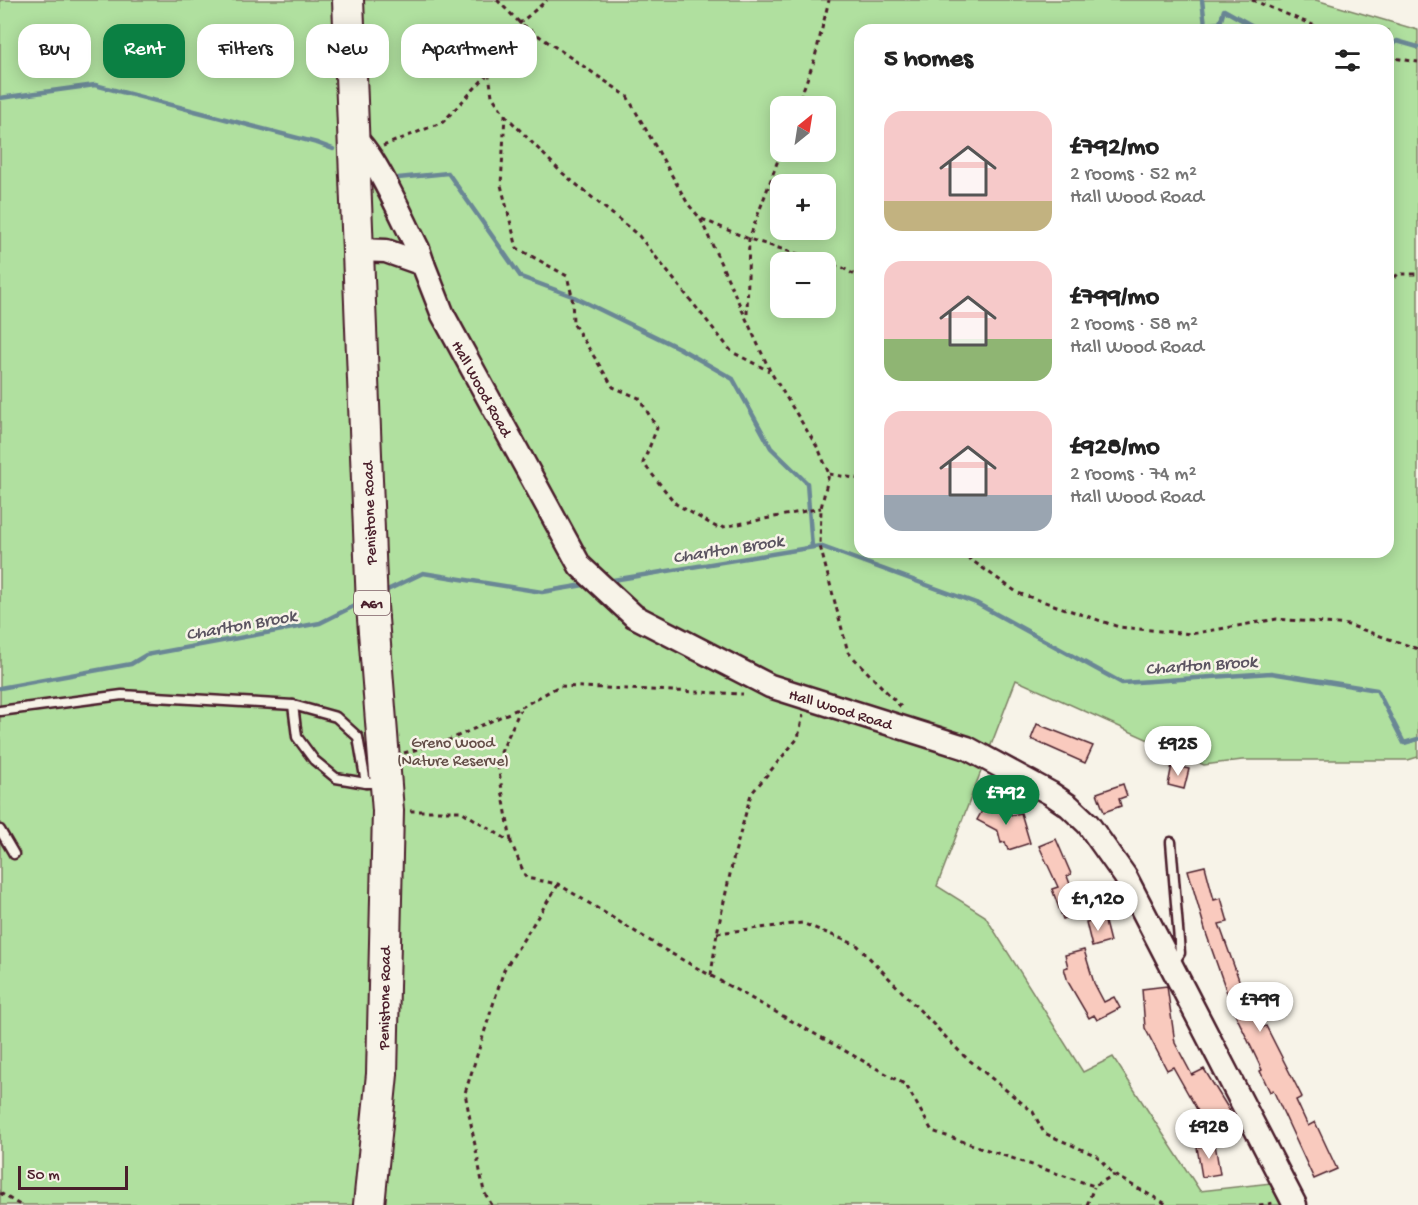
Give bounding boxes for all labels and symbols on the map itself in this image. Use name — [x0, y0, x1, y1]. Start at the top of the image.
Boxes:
north arrow — [770, 96, 836, 162]
street label: Hall Wood Road — [446, 338, 515, 443]
street label: Penistone Road — [360, 459, 383, 566]
water label: Charlton Brook — [672, 531, 787, 570]
road number: A61 — [354, 591, 390, 615]
water label: Charlton Brook — [185, 606, 300, 646]
water label: Charlton Brook — [1145, 652, 1260, 681]
street label: Hall Wood Road — [786, 687, 896, 737]
pin: £925 — [1142, 726, 1214, 777]
park label: Greno Wood (Nature Reserve) — [397, 735, 509, 772]
pin: £792 — [970, 775, 1042, 826]
pin: £1,120 — [1049, 881, 1147, 932]
street label: Penistone Road — [376, 945, 397, 1051]
pin: £799 — [1224, 982, 1296, 1033]
pin: £928 — [1173, 1109, 1245, 1160]
scale bar — [18, 1163, 128, 1190]

